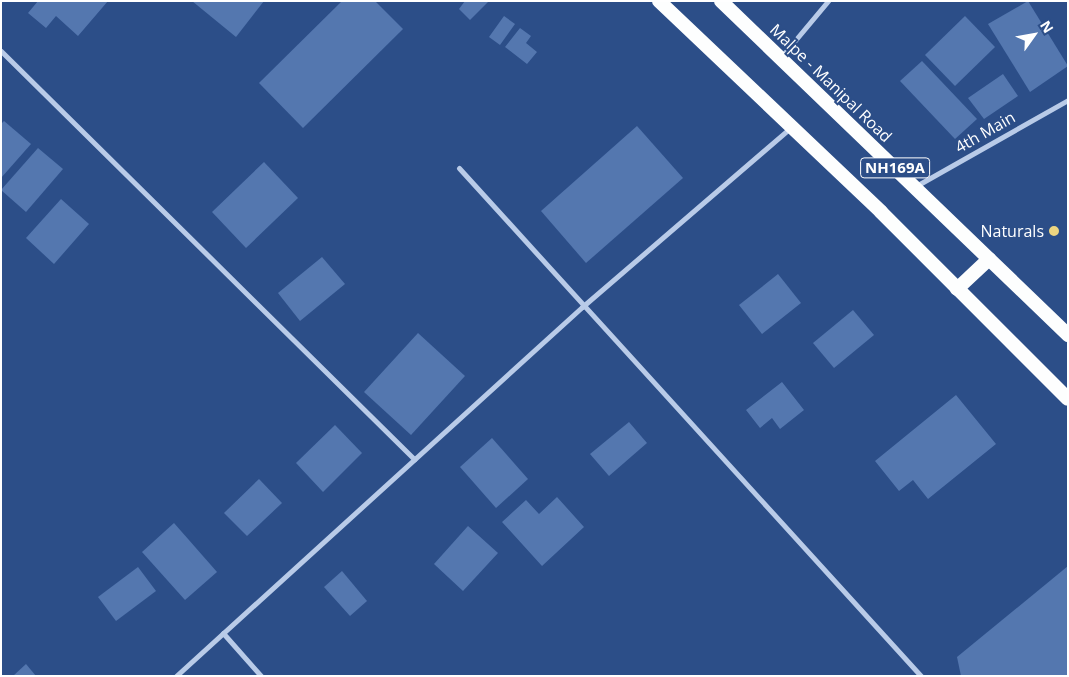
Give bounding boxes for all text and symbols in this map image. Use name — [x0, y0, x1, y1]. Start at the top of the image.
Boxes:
north arrow — [1009, 10, 1059, 60]
text: N — [1036, 17, 1058, 37]
street label: Malpe - Manipal Road — [766, 20, 896, 146]
street label: 4th Main — [952, 107, 1018, 157]
road number: NH169A — [860, 156, 930, 180]
place label: Naturals — [980, 221, 1044, 241]
marker: Naturals — [1048, 225, 1060, 237]

